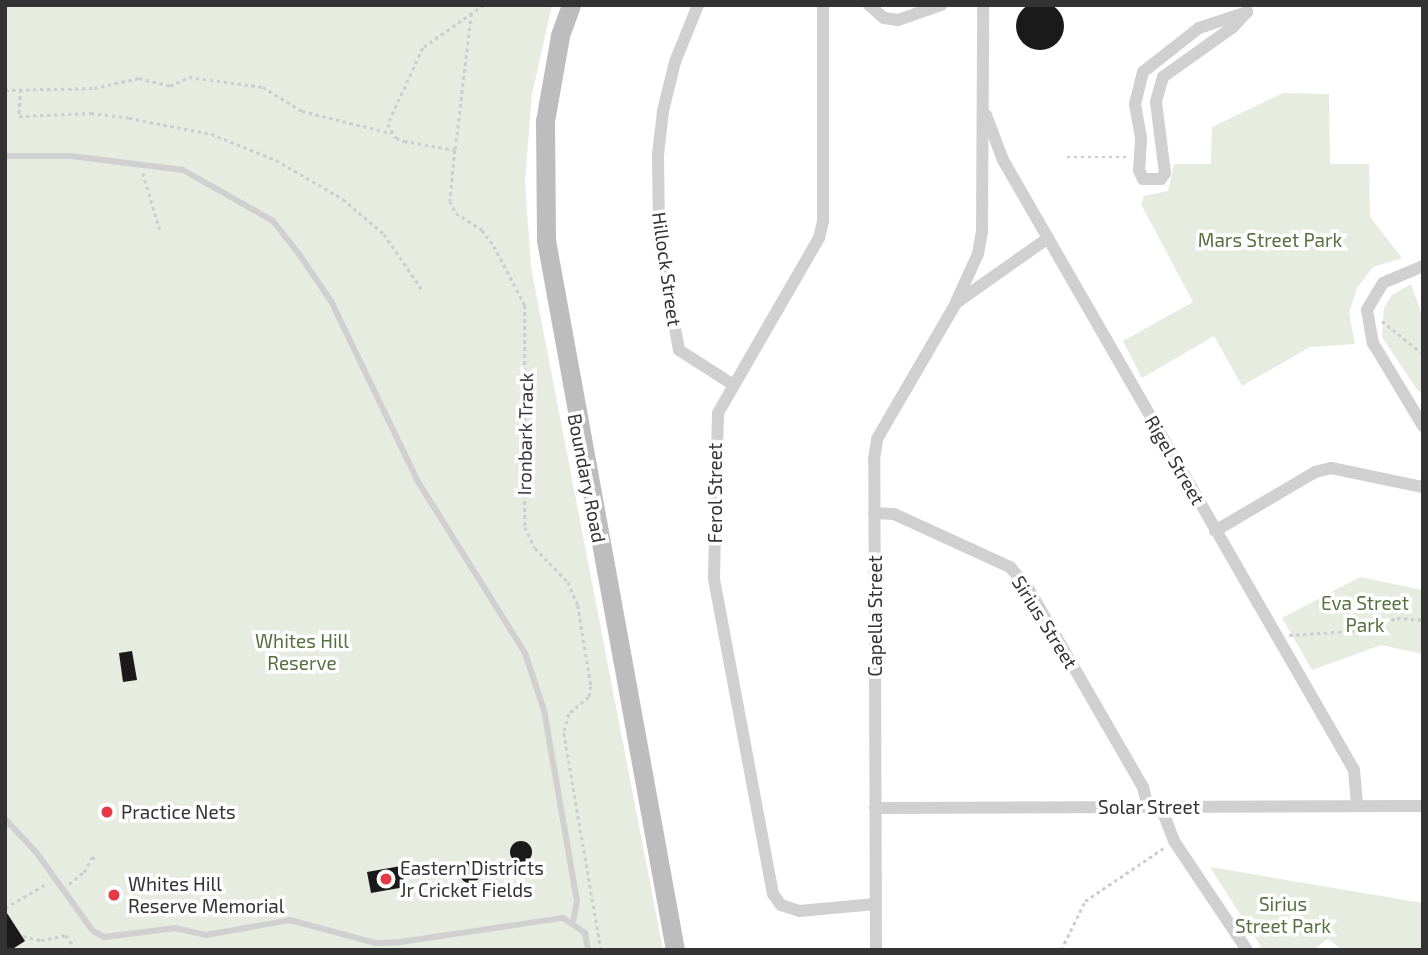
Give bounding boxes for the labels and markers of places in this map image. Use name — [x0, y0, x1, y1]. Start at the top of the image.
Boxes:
place label: Practice Nets — [121, 801, 236, 823]
marker: Practice Nets — [99, 804, 115, 820]
place label: Eastern Districts Jr Cricket Fields — [400, 857, 544, 901]
marker: Eastern Districts Jr Cricket Fields — [378, 871, 394, 887]
place label: Whites Hill Reserve Memorial — [128, 873, 284, 917]
marker: Whites Hill Reserve Memorial — [106, 887, 122, 903]

